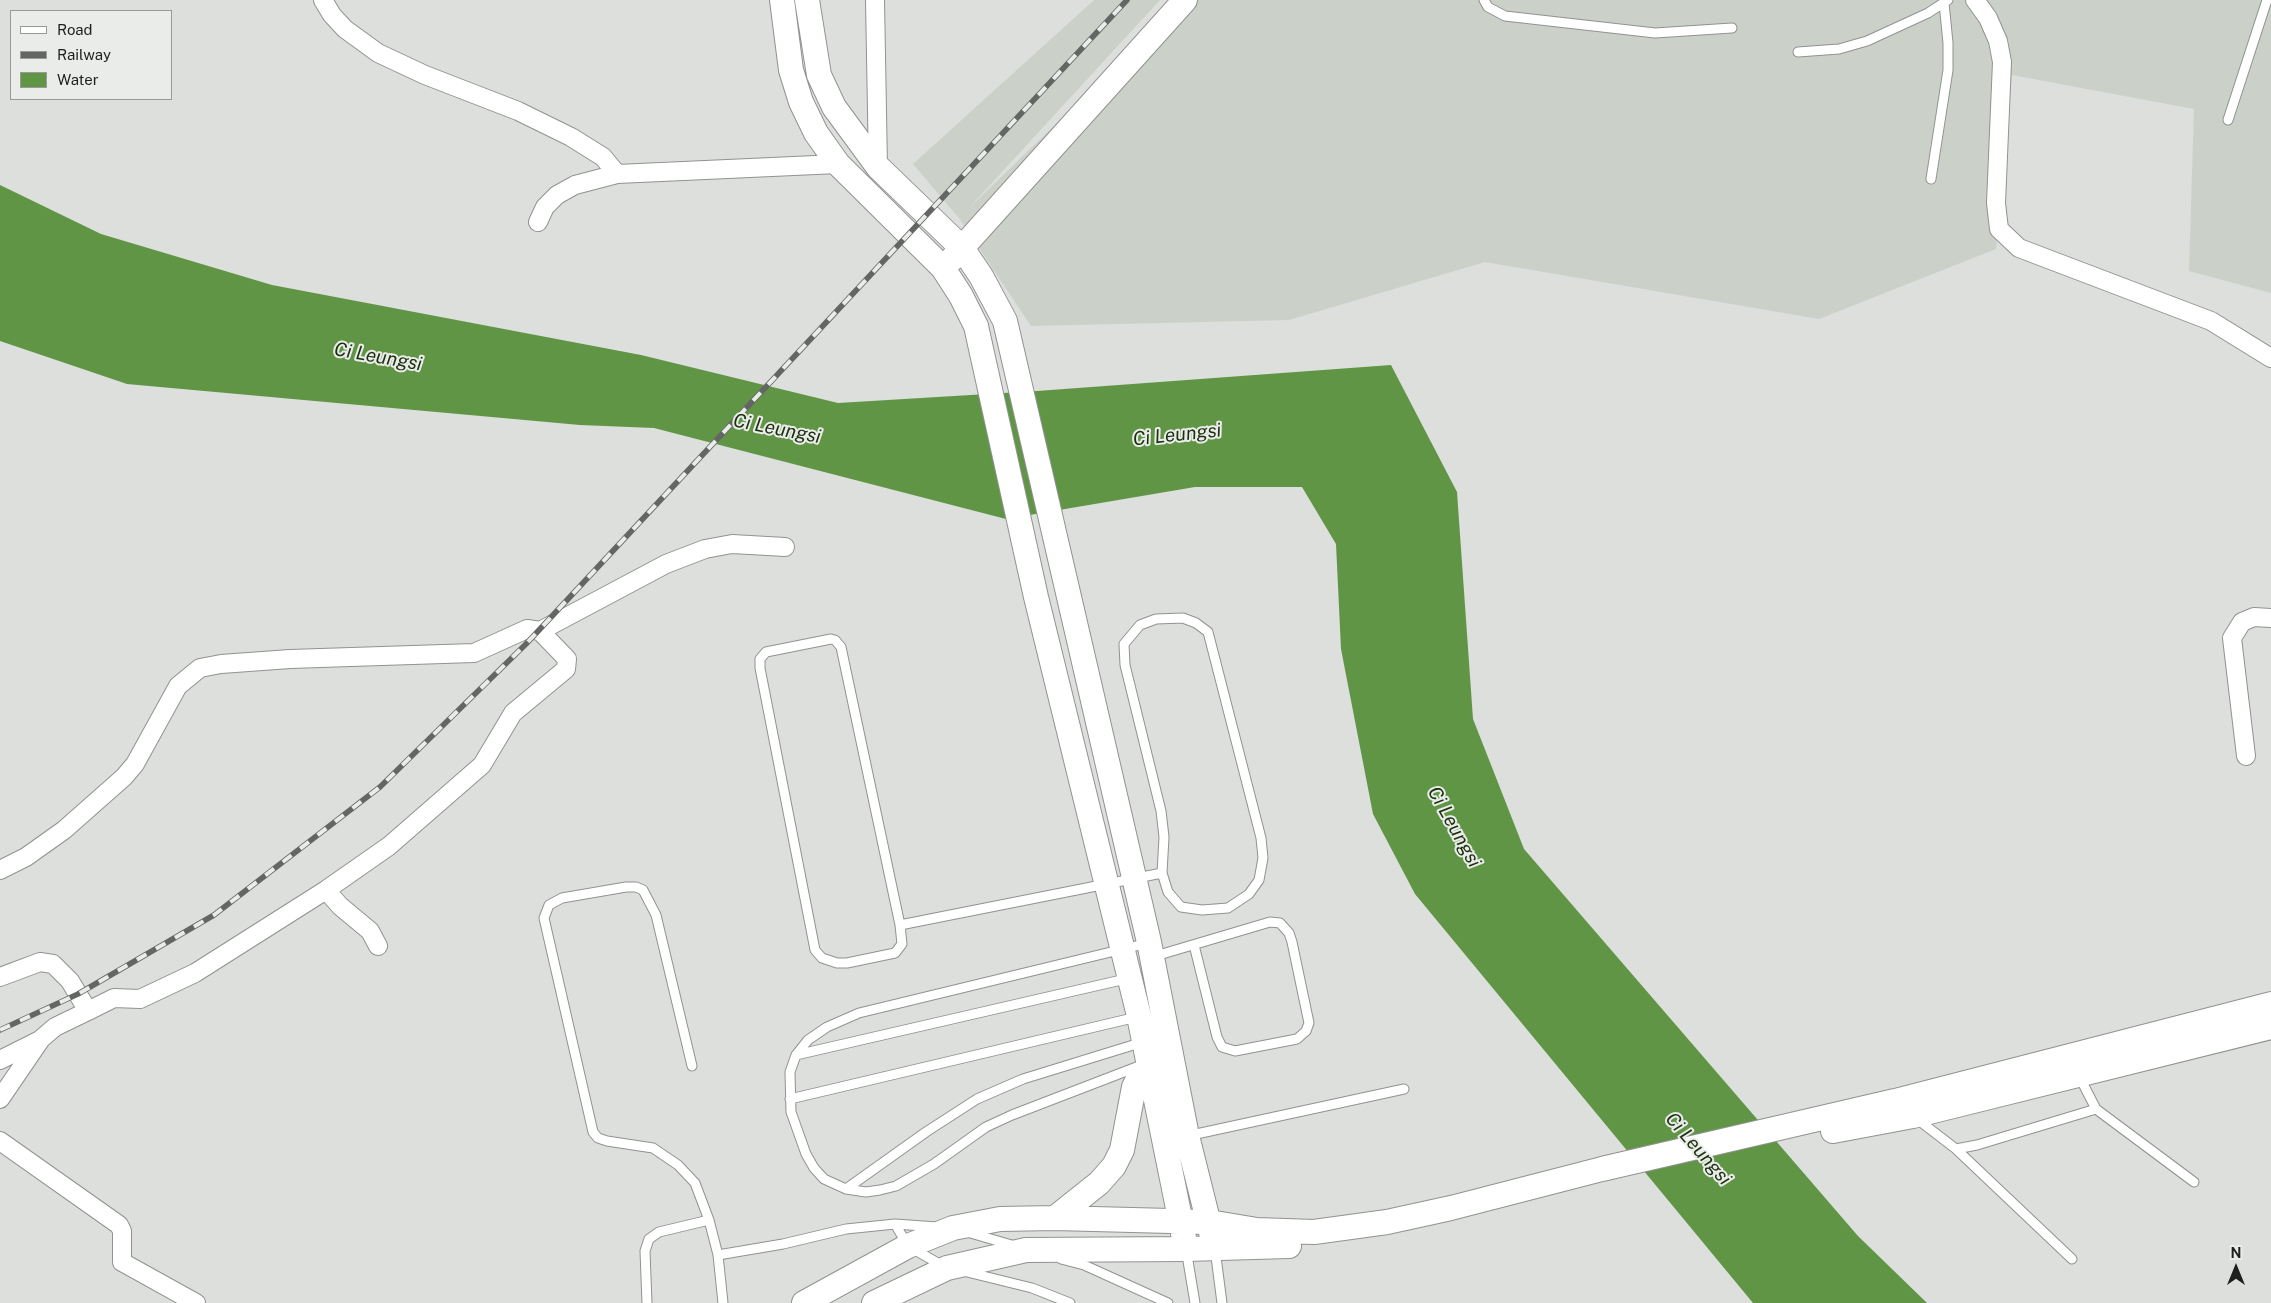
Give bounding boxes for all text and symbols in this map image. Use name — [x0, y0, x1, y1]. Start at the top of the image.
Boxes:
legend — [10, 10, 172, 100]
text: Road — [57, 21, 93, 38]
text: Railway — [57, 46, 111, 63]
text: Water — [57, 71, 99, 88]
water label: Ci Leungsi — [332, 338, 424, 376]
water label: Ci Leungsi — [731, 409, 823, 449]
water label: Ci Leungsi — [1132, 419, 1222, 451]
water label: Ci Leungsi — [1423, 783, 1485, 871]
water label: Ci Leungsi — [1660, 1108, 1736, 1190]
north arrow — [2211, 1243, 2261, 1293]
text: N — [2231, 1245, 2241, 1261]

